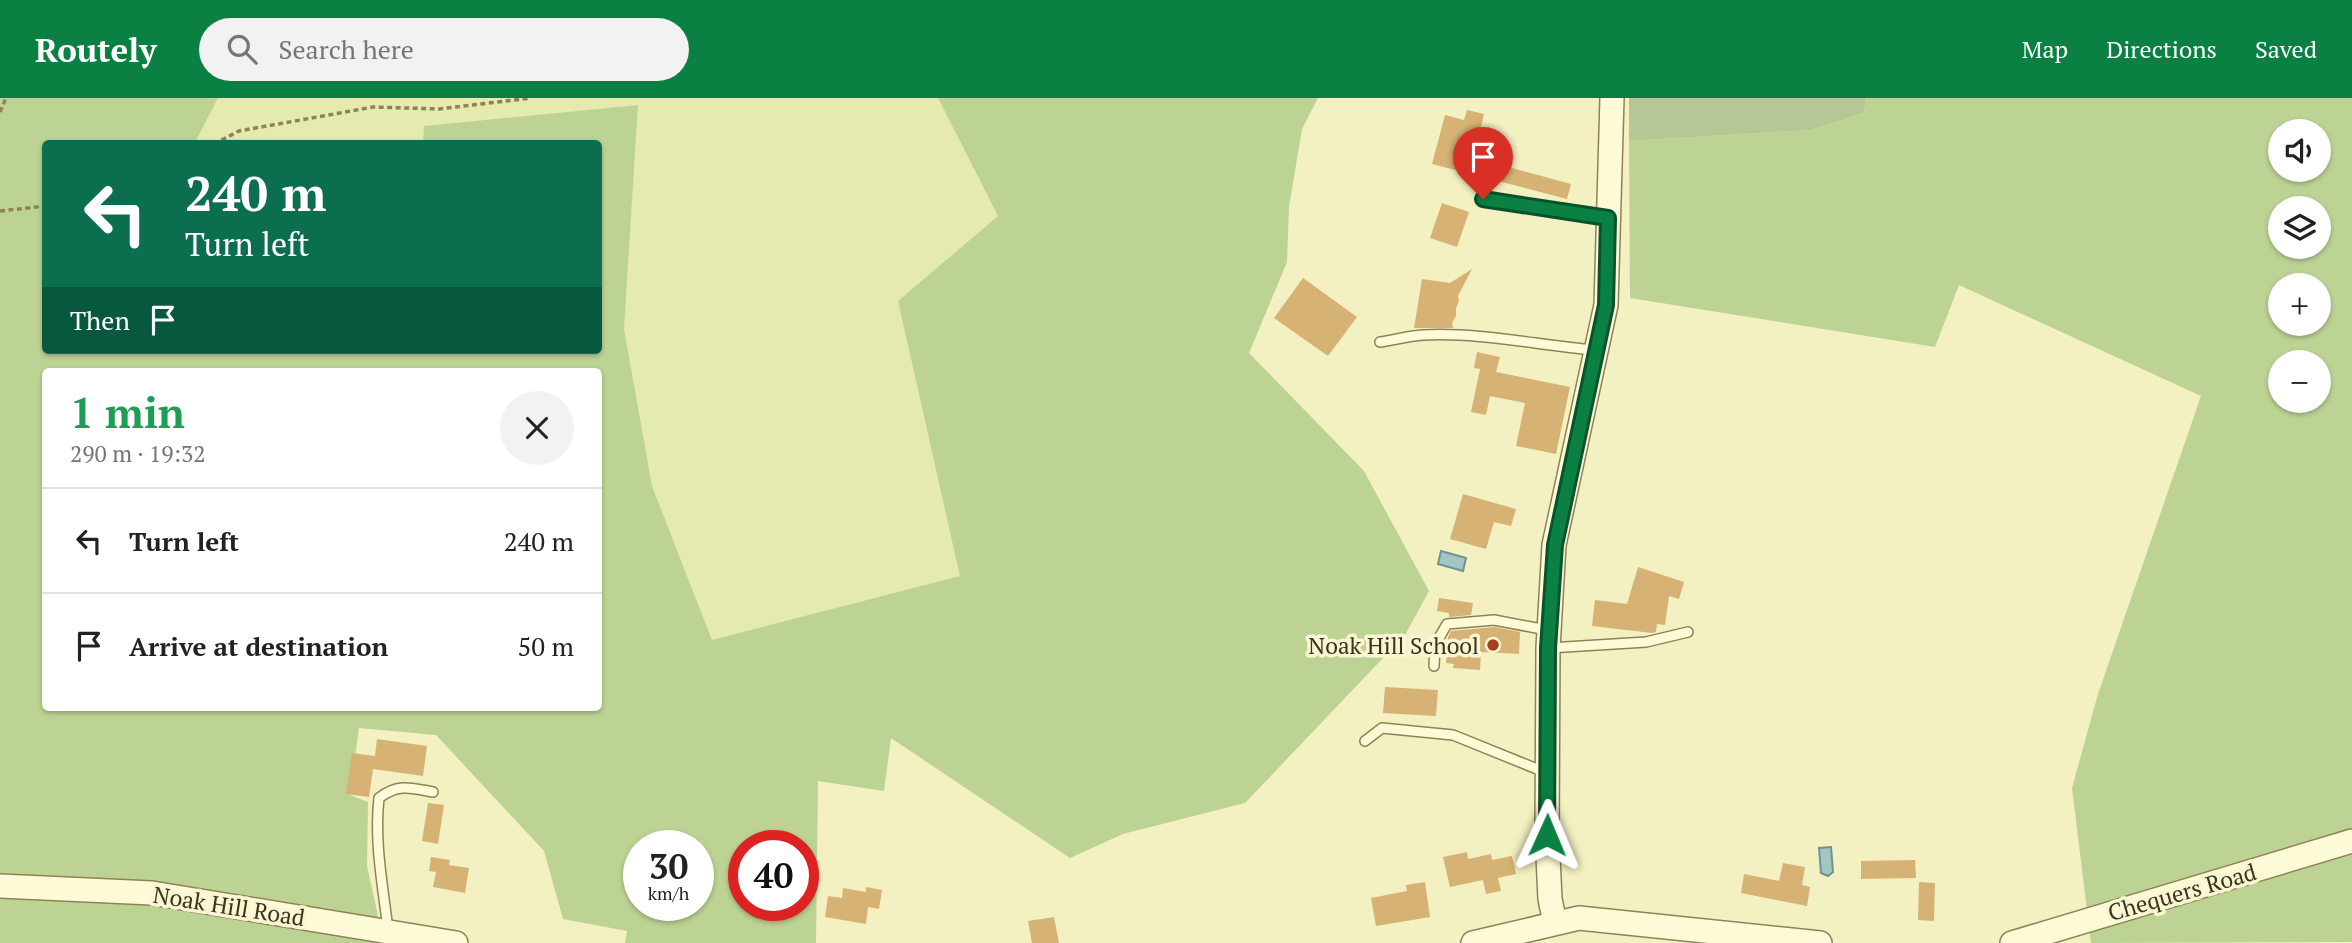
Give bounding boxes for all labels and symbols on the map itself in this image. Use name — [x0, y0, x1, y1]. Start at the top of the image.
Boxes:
pin — [1453, 127, 1513, 199]
place label: Noak Hill School — [1308, 630, 1479, 661]
marker: Noak Hill School — [1485, 637, 1501, 653]
position arrow — [1510, 798, 1584, 872]
speed limit sign: 40 — [728, 830, 819, 921]
street label: Chequers Road — [2104, 856, 2260, 928]
street label: Noak Hill Road — [151, 879, 307, 933]

